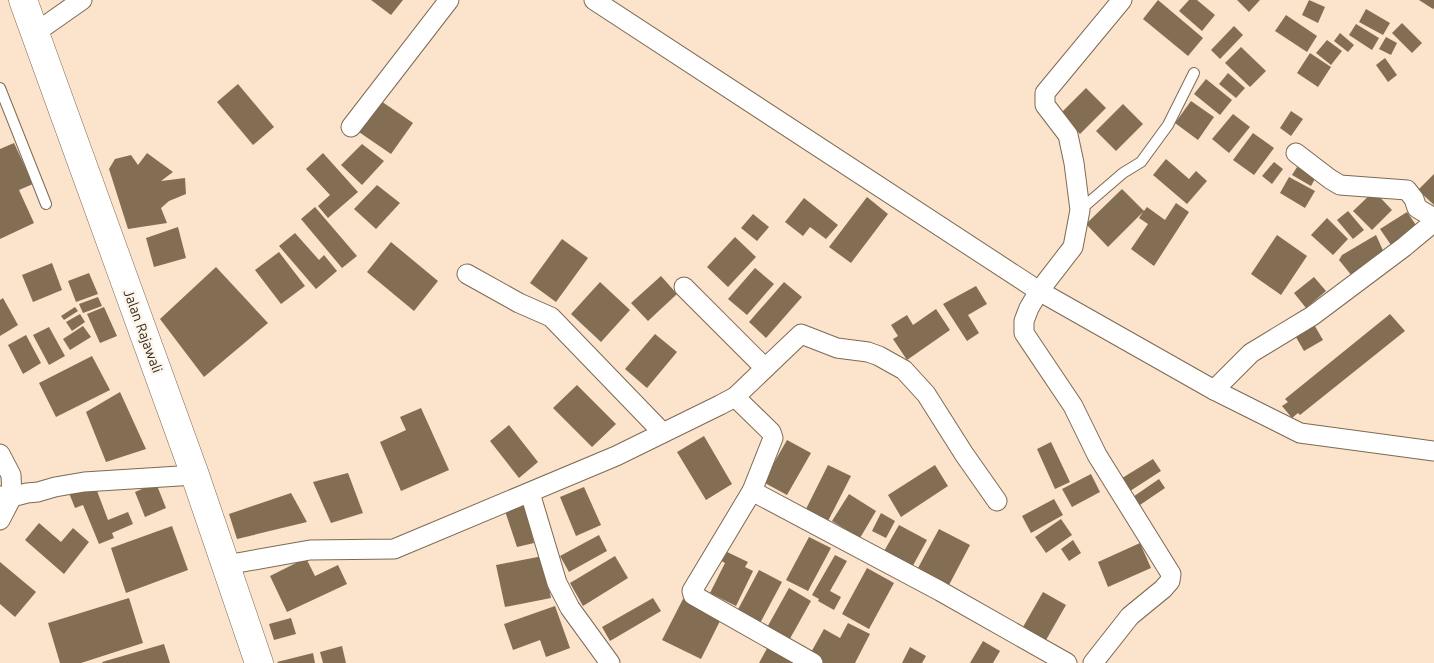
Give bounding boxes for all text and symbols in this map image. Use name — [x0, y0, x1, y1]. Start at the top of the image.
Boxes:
street label: Jalan Rajawali — [120, 287, 166, 375]

